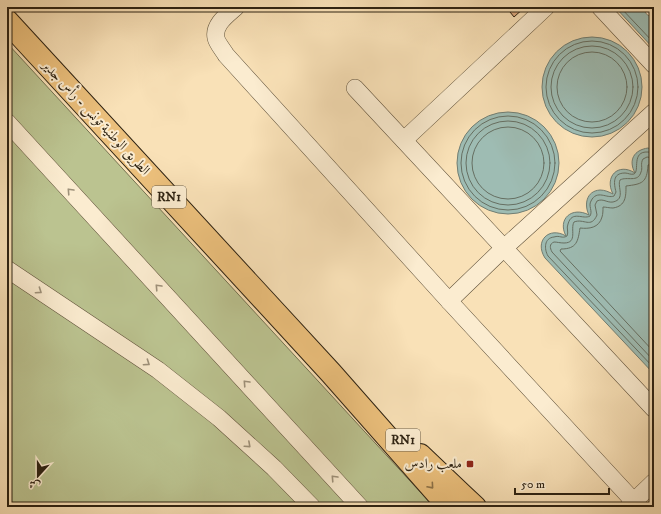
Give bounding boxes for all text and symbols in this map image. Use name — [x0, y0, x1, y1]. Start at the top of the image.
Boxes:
street label: الطريق الوطنية تونس - رأس جدير — [37, 54, 155, 179]
road number: RN1 — [152, 186, 186, 208]
one-way arrow — [68, 189, 75, 196]
one-way arrow — [155, 284, 163, 292]
one-way arrow — [35, 286, 42, 293]
one-way arrow — [143, 358, 150, 366]
one-way arrow — [243, 380, 251, 388]
road number: RN1 — [386, 429, 420, 451]
one-way arrow — [243, 440, 251, 448]
place label: ملعب رادس — [404, 455, 462, 473]
north arrow — [18, 456, 58, 496]
marker: ملعب رادس — [465, 459, 475, 469]
scale bar — [515, 470, 609, 496]
one-way arrow — [331, 475, 339, 483]
text: ش — [27, 476, 42, 493]
text: 50 m — [521, 477, 545, 492]
one-way arrow — [426, 482, 433, 489]

